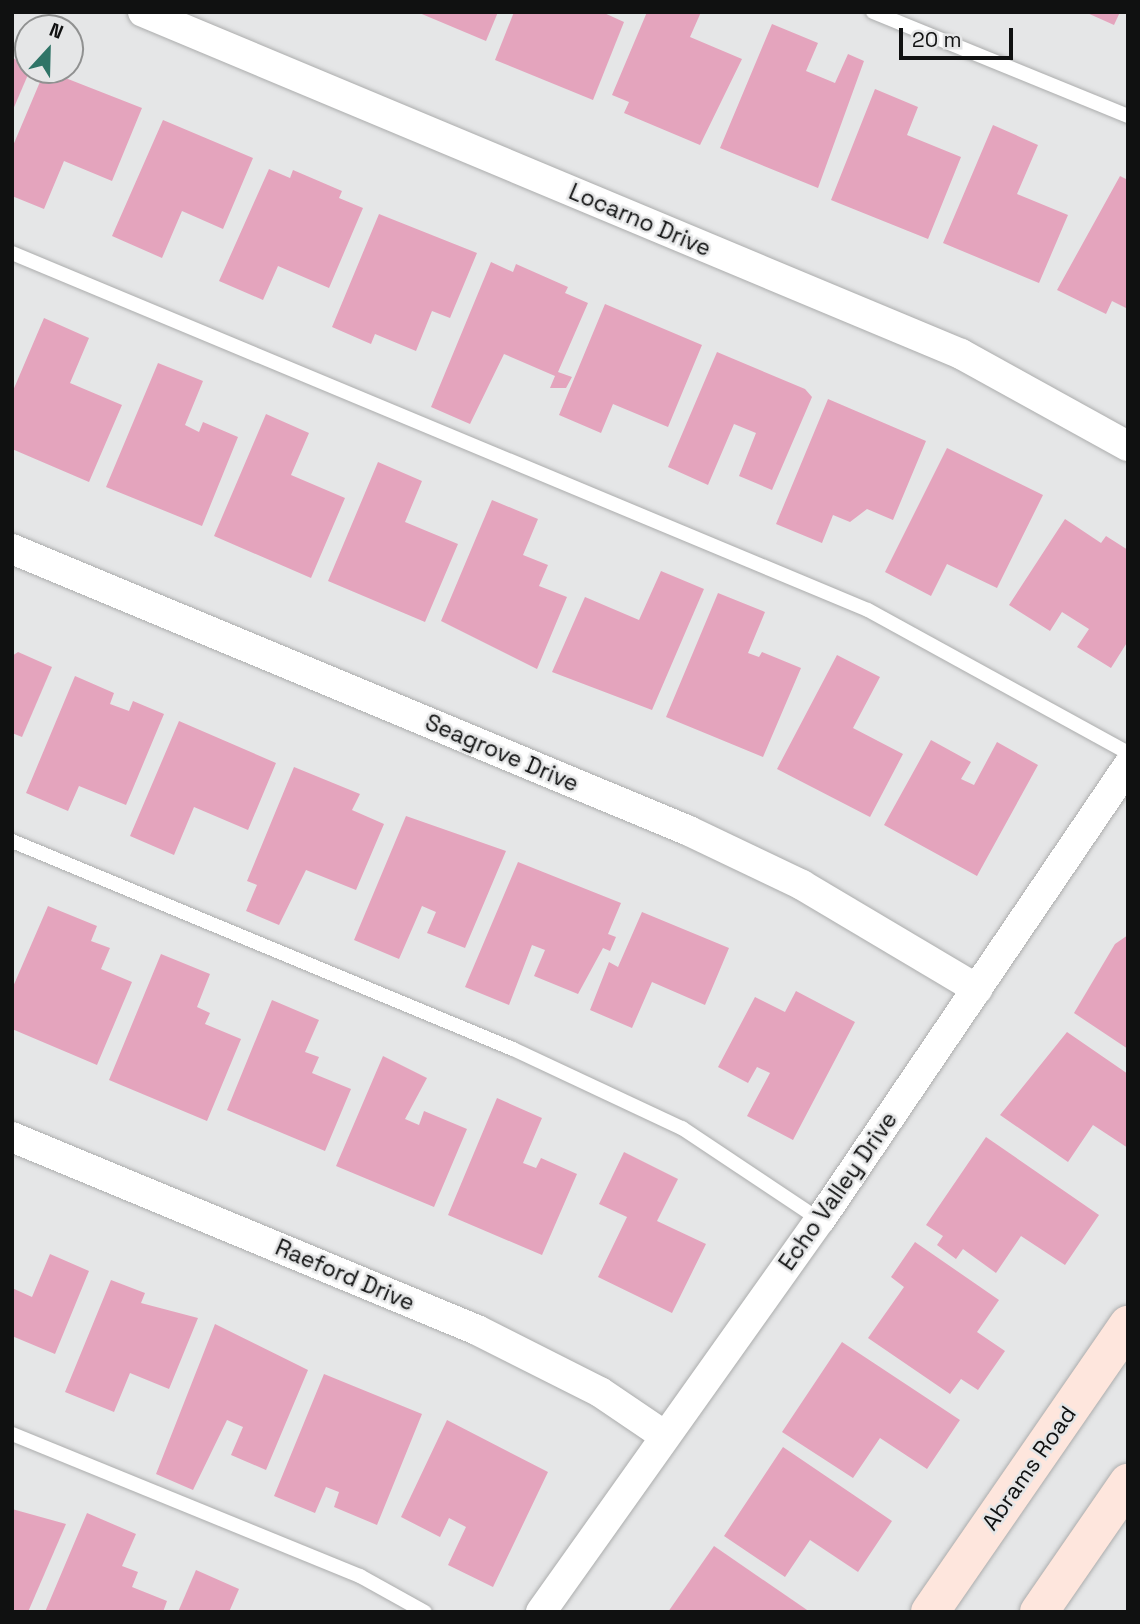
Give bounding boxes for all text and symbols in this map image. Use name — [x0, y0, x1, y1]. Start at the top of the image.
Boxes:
north arrow — [14, 14, 84, 84]
scale bar — [902, 14, 1016, 58]
text: N — [46, 17, 67, 45]
text: 20 m — [912, 26, 962, 53]
street label: Locarno Drive — [565, 178, 715, 262]
street label: Seagrove Drive — [421, 708, 583, 798]
street label: Echo Valley Drive — [773, 1106, 903, 1276]
street label: Raeford Drive — [271, 1233, 419, 1317]
street label: Abrams Road — [976, 1401, 1082, 1535]

